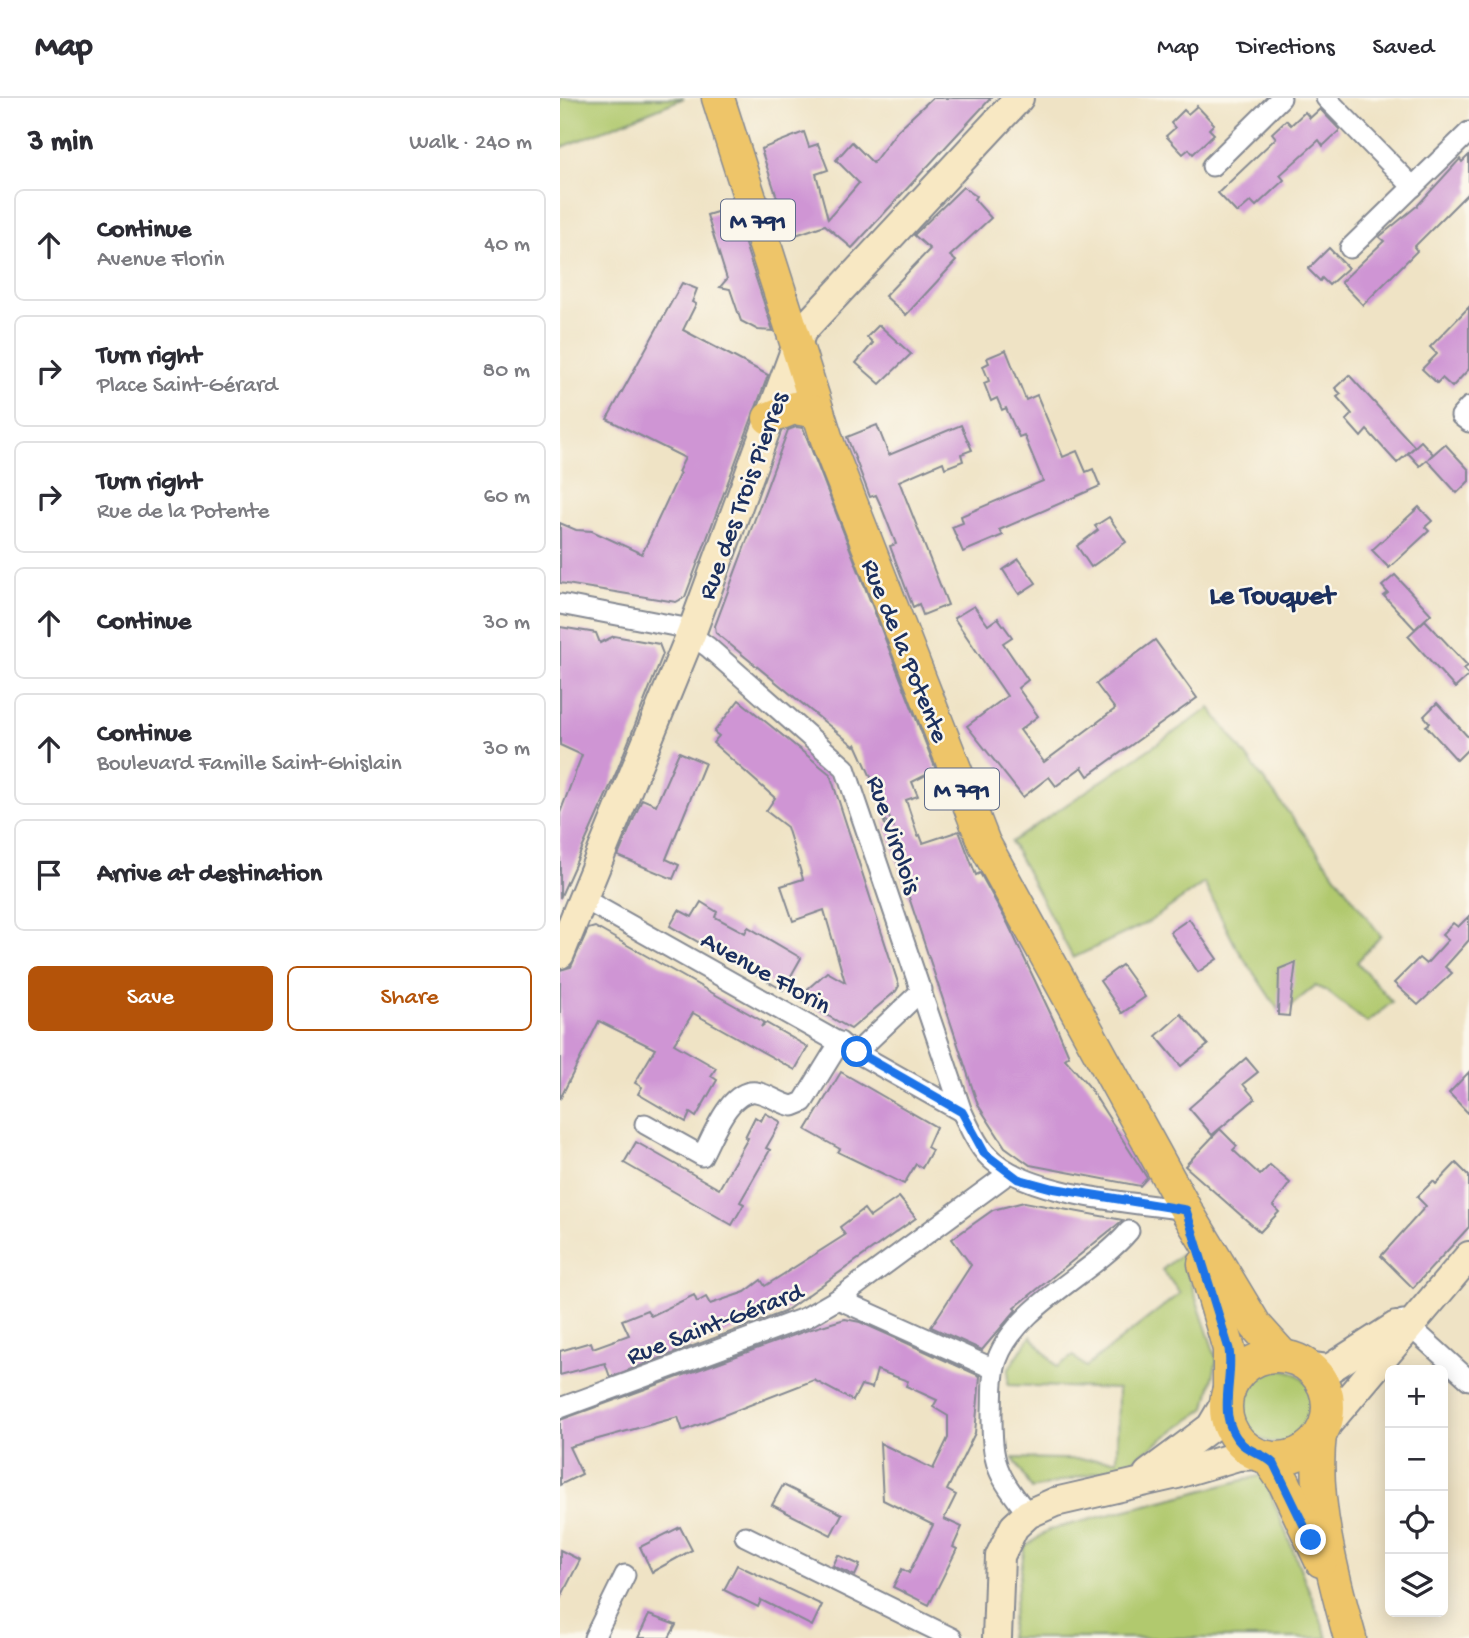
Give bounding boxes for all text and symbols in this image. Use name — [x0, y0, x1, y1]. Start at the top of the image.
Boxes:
text: Map — [35, 29, 92, 67]
text: Map — [1157, 34, 1199, 63]
text: Directions — [1237, 34, 1335, 63]
text: Saved — [1373, 34, 1434, 63]
text: 3 min — [28, 126, 93, 161]
text: Walk · 240 m — [409, 130, 532, 157]
road number: M 791 — [721, 199, 795, 240]
text: Continue — [97, 216, 191, 247]
icon: ahead — [30, 226, 68, 264]
text: 40 m — [484, 232, 530, 259]
text: Avenue Florin — [97, 247, 224, 274]
text: Turn right — [97, 342, 201, 373]
icon: right — [30, 352, 68, 390]
text: 80 m — [483, 358, 530, 385]
text: Place Saint-Gérard — [97, 373, 278, 400]
street label: Rue des Trois Pierres — [693, 387, 798, 605]
text: Turn right — [97, 468, 201, 499]
icon: right — [30, 478, 68, 516]
text: 60 m — [484, 484, 530, 511]
text: Rue de la Potente — [97, 499, 269, 526]
street label: Rue de la Potente — [852, 556, 954, 748]
district label: Le Touquet — [1209, 581, 1337, 614]
icon: ahead — [30, 604, 68, 642]
text: Continue — [97, 608, 191, 639]
text: 30 m — [483, 610, 530, 637]
text: Continue — [97, 720, 191, 751]
icon: ahead — [30, 730, 68, 768]
text: 30 m — [483, 736, 530, 763]
text: Boulevard Famille Saint-Ghislain — [97, 751, 402, 778]
road number: M 791 — [925, 768, 999, 810]
street label: Rue Virolois — [857, 772, 927, 900]
icon: arrive — [30, 856, 68, 894]
text: Arrive at destination — [97, 860, 322, 891]
street label: Avenue Florin — [694, 926, 836, 1024]
button: Save — [28, 966, 273, 1031]
button: Share — [287, 966, 532, 1031]
route start — [841, 1036, 872, 1067]
street label: Rue Saint-Gérard — [623, 1278, 810, 1374]
map controls — [1385, 1365, 1448, 1617]
button: + — [1385, 1365, 1448, 1428]
button: − — [1385, 1428, 1448, 1491]
button: locate — [1385, 1491, 1448, 1554]
route end — [1295, 1524, 1326, 1555]
button: layers — [1385, 1554, 1448, 1617]

